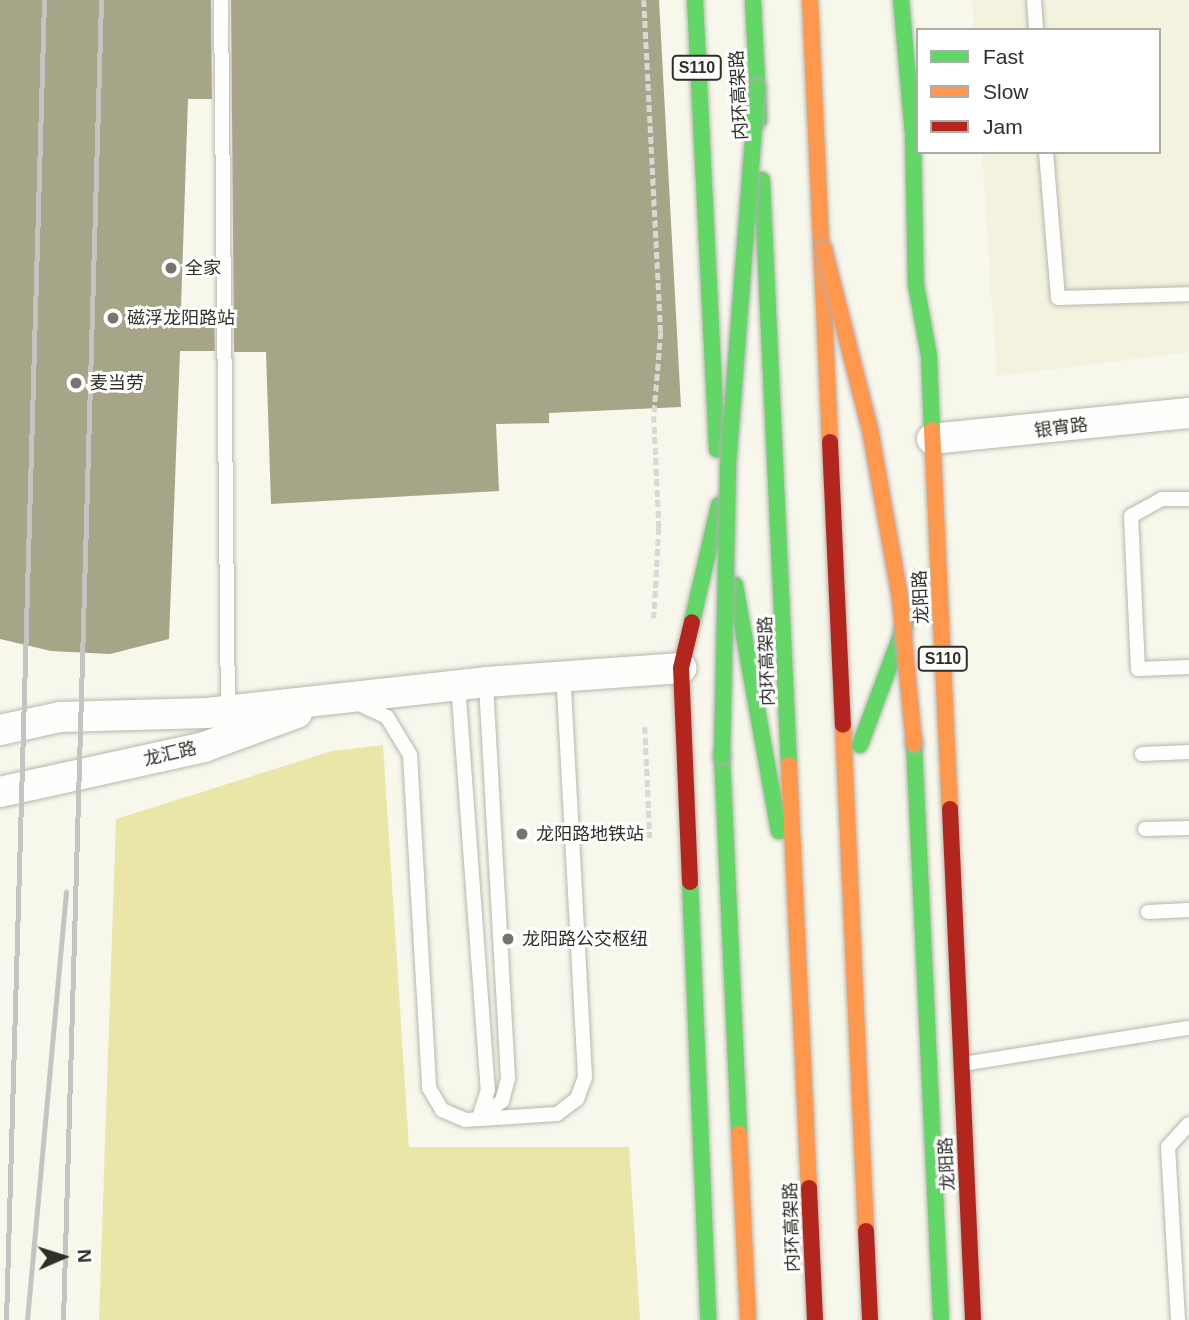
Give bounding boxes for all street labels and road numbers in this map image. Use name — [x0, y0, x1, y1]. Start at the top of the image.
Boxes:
street label: 内环高架路 — [726, 49, 752, 141]
road number: S110 — [671, 55, 723, 80]
street label: 银宵路 — [1033, 414, 1089, 442]
street label: 龙阳路 — [909, 569, 933, 625]
street label: 内环高架路 — [755, 616, 779, 706]
road number: S110 — [917, 646, 969, 672]
street label: 龙汇路 — [141, 737, 199, 771]
street label: 龙阳路 — [935, 1136, 959, 1192]
street label: 内环高架路 — [780, 1182, 804, 1272]

